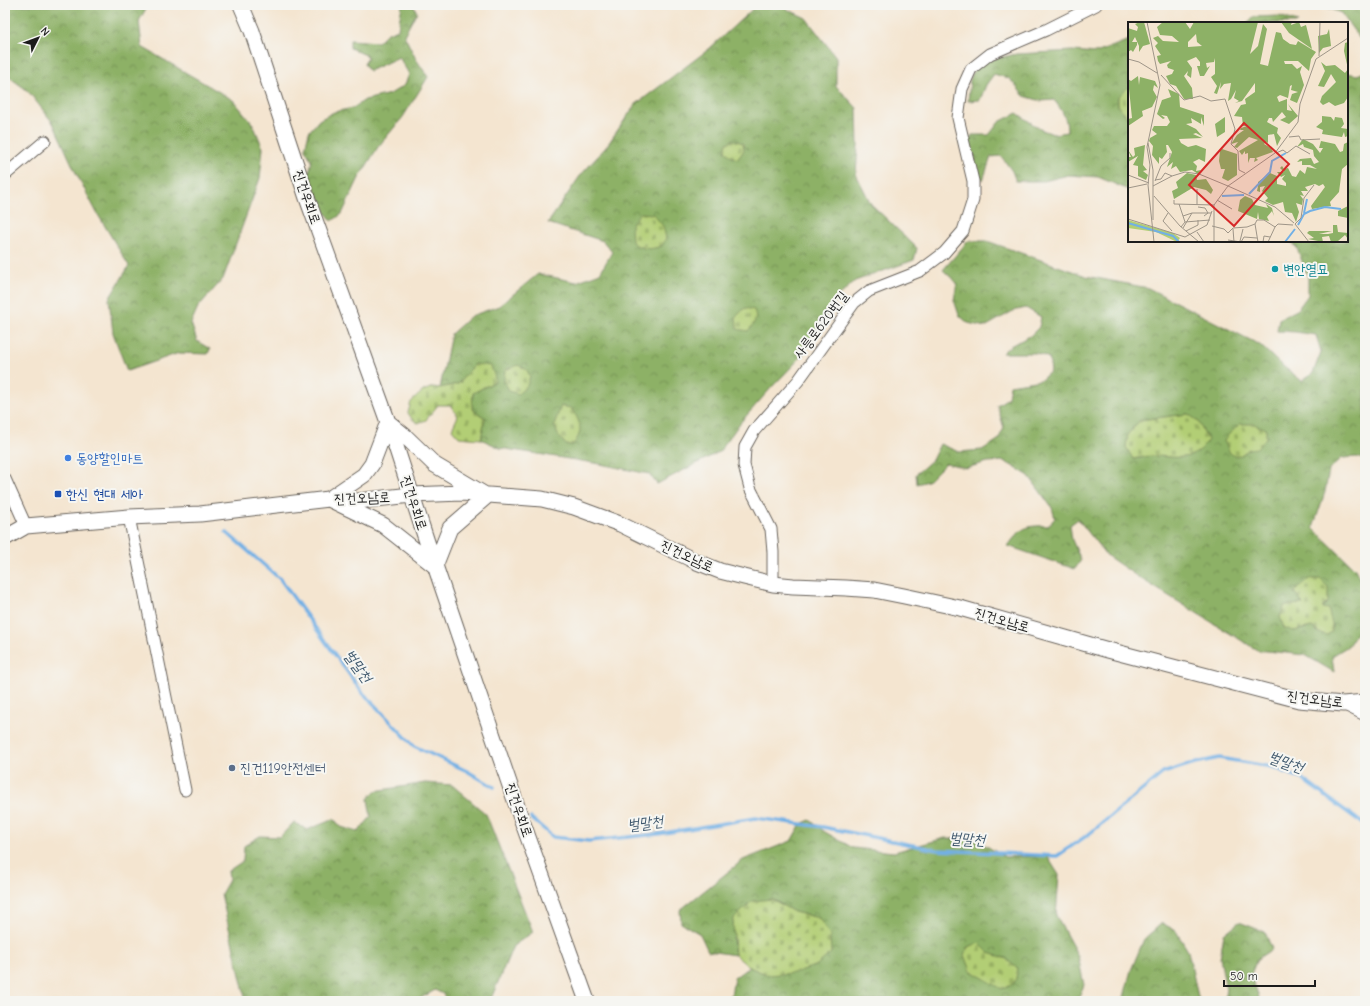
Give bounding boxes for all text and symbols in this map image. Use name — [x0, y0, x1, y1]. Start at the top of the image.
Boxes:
north arrow — [18, 18, 58, 58]
inset map — [1128, 22, 1348, 242]
text: N — [38, 25, 52, 39]
street label: 진건우회로 — [290, 168, 324, 226]
place label: 변안열묘 — [1283, 261, 1328, 278]
marker: 변안열묘 — [1270, 264, 1280, 274]
street label: 사릉로620번길 — [790, 287, 852, 362]
place label: 동양할인마트 — [76, 450, 144, 467]
marker: 동양할인마트 — [63, 453, 73, 463]
street label: 진건우회로 — [397, 474, 431, 532]
place label: 한신 현대 세아 — [66, 486, 144, 503]
marker: 한신 현대 세아 — [53, 489, 63, 499]
street label: 진건오남로 — [334, 489, 390, 507]
street label: 진건오남로 — [658, 536, 716, 576]
street label: 진건오남로 — [973, 604, 1031, 636]
water label: 벌말천 — [340, 646, 377, 687]
street label: 진건오남로 — [1286, 687, 1344, 711]
water label: 벌말천 — [1266, 747, 1308, 777]
place label: 진건119안전센터 — [240, 760, 326, 777]
marker: 진건119안전센터 — [227, 763, 237, 773]
street label: 진건우회로 — [502, 781, 536, 839]
water label: 벌말천 — [626, 812, 666, 834]
water label: 벌말천 — [948, 829, 987, 849]
scale bar — [1224, 962, 1315, 988]
text: 50 m — [1230, 969, 1258, 983]

